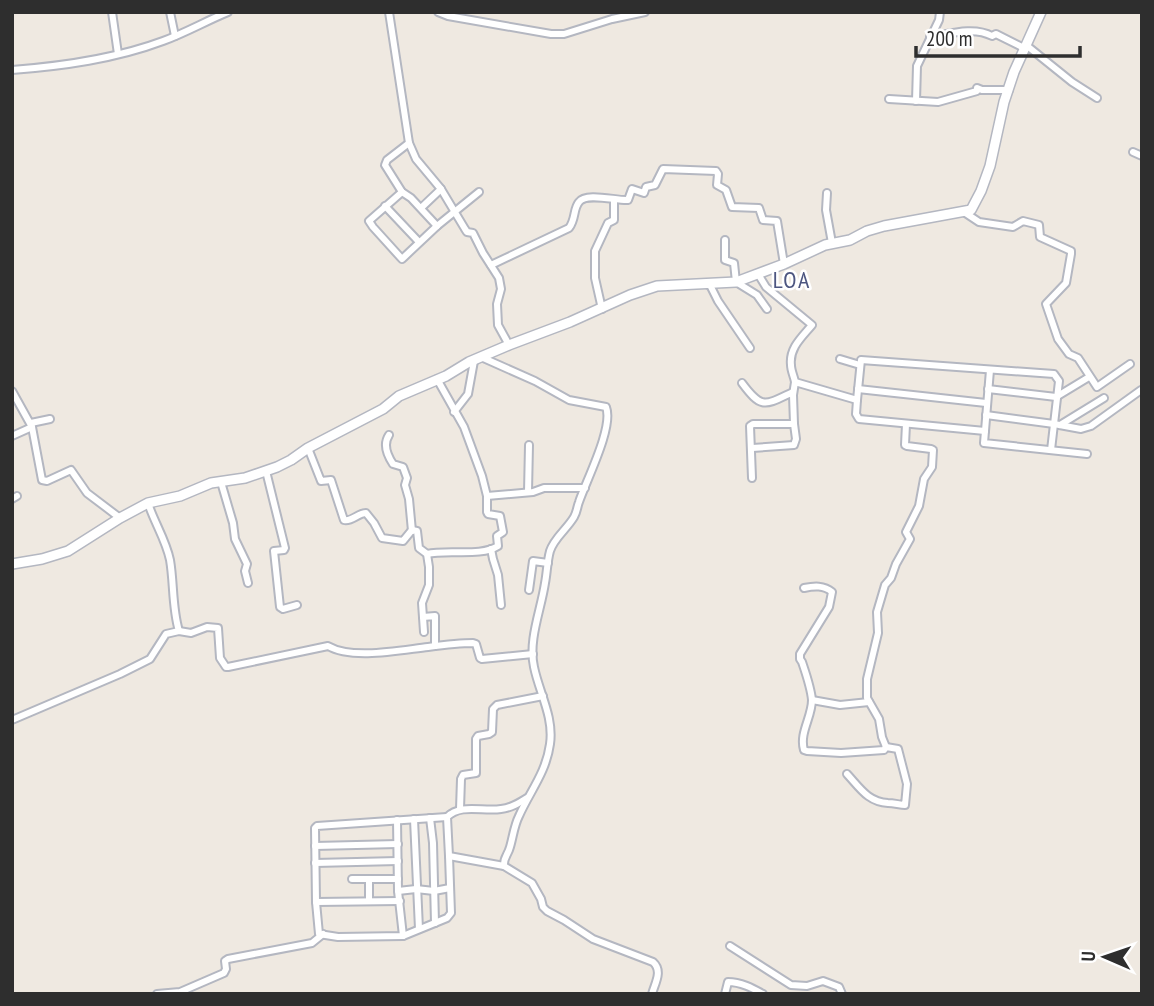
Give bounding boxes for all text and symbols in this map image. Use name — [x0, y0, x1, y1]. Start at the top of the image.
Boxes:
scale bar — [916, 14, 1080, 58]
text: 200 m — [926, 25, 972, 52]
district label: LOA — [773, 264, 811, 295]
north arrow — [1070, 922, 1140, 992]
text: U — [1076, 951, 1100, 962]

